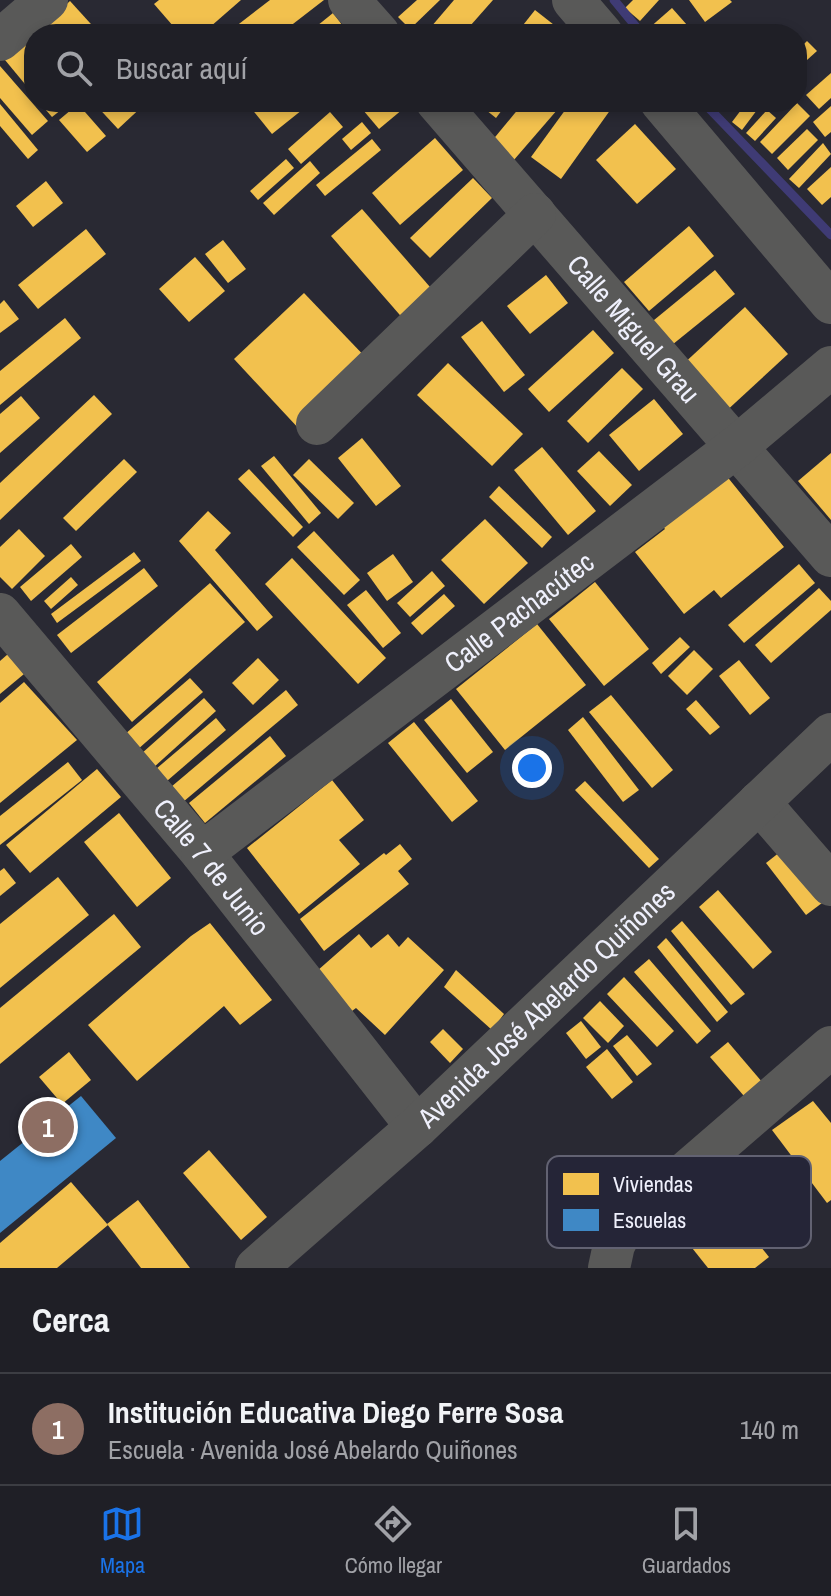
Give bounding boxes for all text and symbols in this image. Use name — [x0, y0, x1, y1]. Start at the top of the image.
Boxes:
search box — [24, 24, 807, 112]
icon: search — [52, 46, 96, 90]
text: Buscar aquí — [116, 48, 247, 88]
street label: Calle Miguel Grau — [559, 246, 709, 411]
street label: Calle Pachacútec — [436, 543, 602, 681]
your location — [512, 748, 552, 788]
street label: Calle 7 de Junio — [145, 790, 279, 943]
street label: Avenida José Abelardo Quiñones — [408, 873, 683, 1137]
pin: 1 — [22, 1097, 74, 1157]
legend — [547, 1156, 811, 1248]
text: Viviendas — [613, 1169, 693, 1199]
text: Escuelas — [613, 1205, 686, 1235]
text: Cerca — [32, 1297, 110, 1343]
text: Institución Educativa Diego Ferre Sosa — [108, 1392, 563, 1432]
text: 1 — [52, 1412, 64, 1447]
text: 140 m — [740, 1412, 799, 1447]
text: Escuela · Avenida José Abelardo Quiñones — [108, 1432, 518, 1467]
tab: Mapa — [100, 1502, 145, 1580]
tab: Cómo llegar — [345, 1502, 442, 1580]
tab: Guardados — [642, 1502, 731, 1580]

